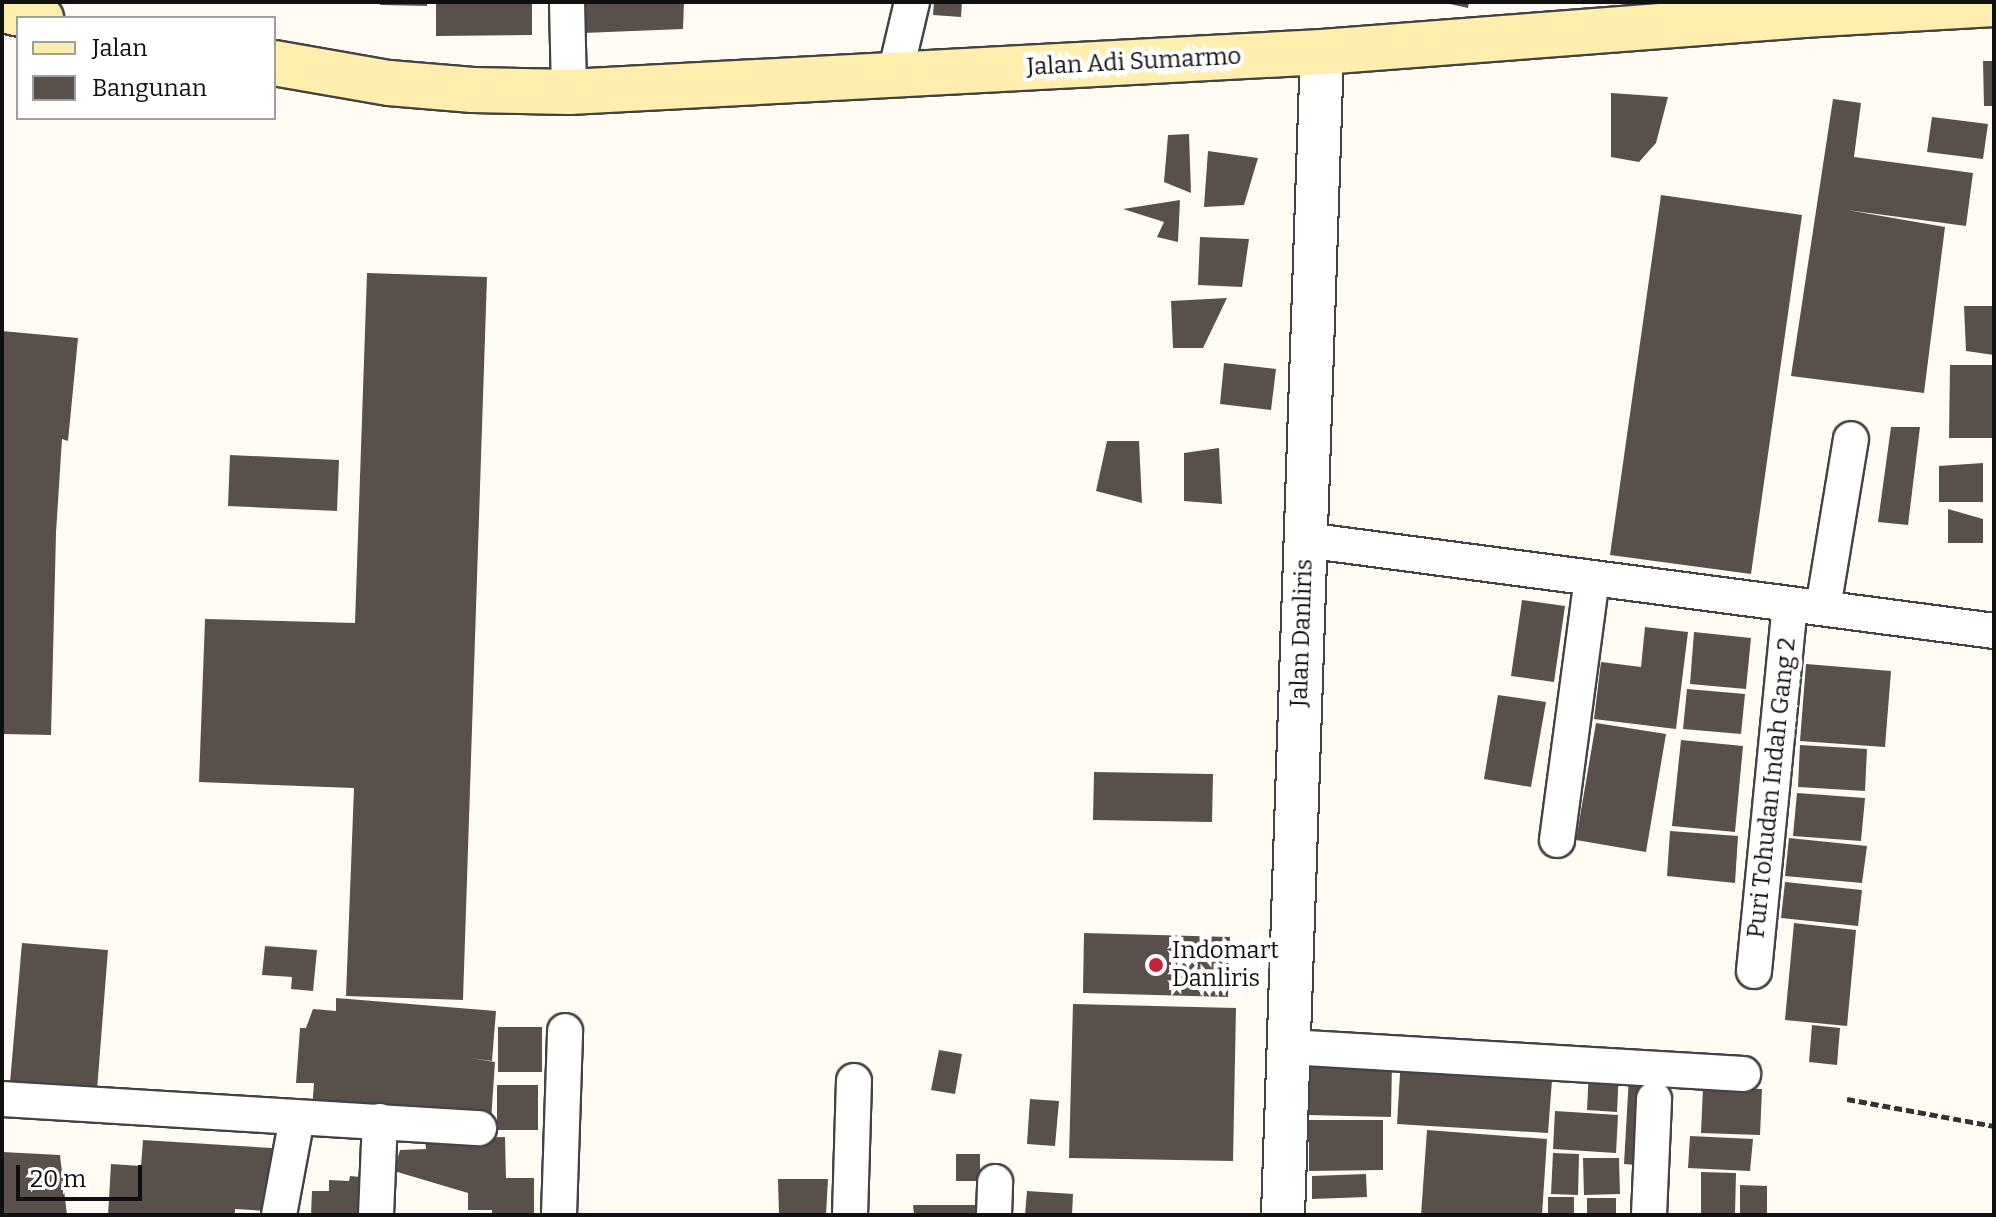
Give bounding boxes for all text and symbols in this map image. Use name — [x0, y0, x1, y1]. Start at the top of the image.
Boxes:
legend — [16, 16, 276, 120]
text: Jalan — [92, 34, 147, 62]
street label: Jalan Adi Sumarmo — [1026, 42, 1242, 82]
text: Bangunan — [92, 74, 207, 102]
street label: Jalan Danliris — [1285, 558, 1319, 708]
street label: Puri Tohudan Indah Gang 2 — [1742, 636, 1802, 940]
place label: Indomart Danliris — [1172, 937, 1279, 993]
marker: Indomart Danliris — [1147, 956, 1165, 974]
scale bar — [20, 1149, 146, 1199]
text: 20 m — [30, 1165, 86, 1193]

